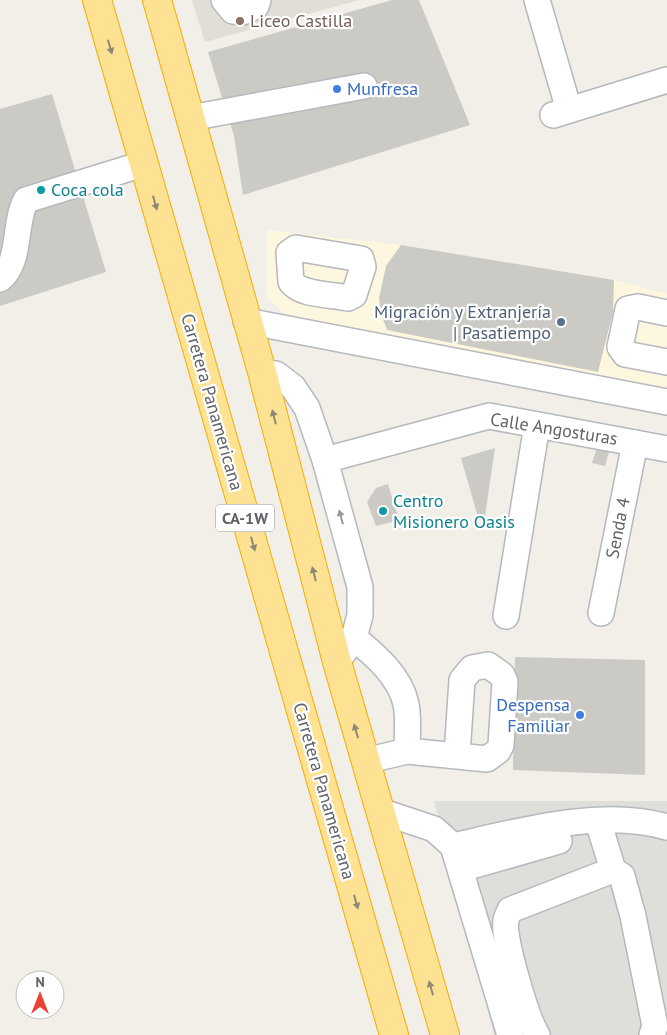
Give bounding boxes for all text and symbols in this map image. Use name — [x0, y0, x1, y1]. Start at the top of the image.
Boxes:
place label: Liceo Castilla — [250, 9, 352, 32]
marker: Liceo Castilla — [234, 15, 246, 27]
one-way arrow — [106, 39, 114, 54]
place label: Munfresa — [347, 77, 418, 100]
marker: Munfresa — [331, 83, 343, 95]
place label: Coca cola — [51, 178, 124, 201]
marker: Coca cola — [35, 184, 47, 196]
one-way arrow — [151, 196, 159, 211]
place label: Migración y Extranjería | Pasatiempo — [374, 300, 551, 344]
street label: Carretera Panamericana — [176, 311, 249, 493]
marker: Migración y Extranjería | Pasatiempo — [555, 316, 567, 328]
street label: Calle Angosturas — [489, 407, 619, 450]
one-way arrow — [269, 409, 277, 424]
place label: Centro Misionero Oasis — [393, 489, 515, 533]
street label: Senda 4 — [600, 495, 635, 560]
road number: CA-1W — [216, 504, 274, 532]
marker: Centro Misionero Oasis — [377, 505, 389, 517]
one-way arrow — [337, 510, 345, 525]
one-way arrow — [249, 537, 257, 552]
one-way arrow — [310, 567, 318, 582]
place label: Despensa Familiar — [496, 693, 570, 737]
street label: Carretera Panamericana — [288, 700, 361, 882]
marker: Despensa Familiar — [574, 709, 586, 721]
one-way arrow — [352, 724, 360, 739]
one-way arrow — [352, 895, 360, 910]
north arrow — [15, 970, 65, 1020]
text: N — [35, 973, 45, 991]
one-way arrow — [427, 981, 435, 996]

